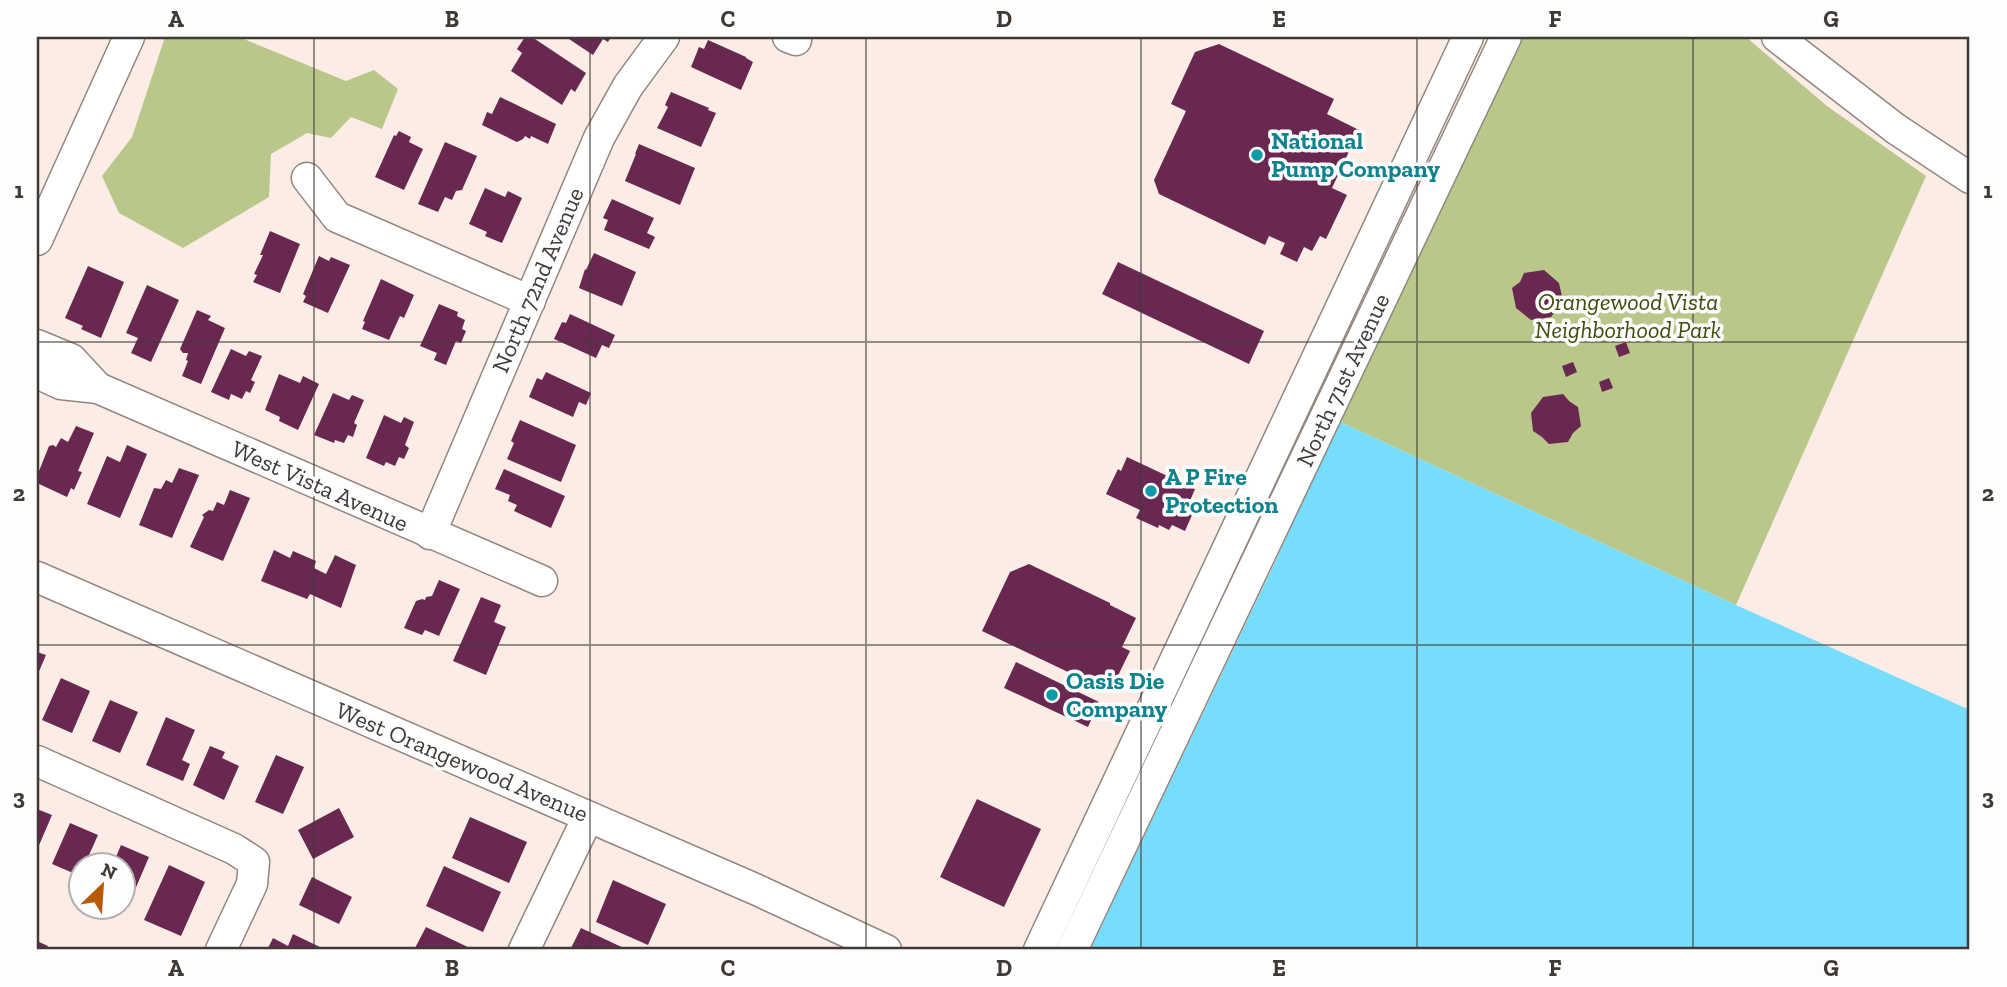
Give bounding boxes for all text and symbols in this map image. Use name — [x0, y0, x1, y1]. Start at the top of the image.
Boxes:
text: A — [168, 5, 184, 33]
text: B — [445, 5, 459, 33]
text: C — [721, 5, 735, 33]
text: D — [996, 5, 1012, 33]
text: E — [1272, 5, 1286, 33]
text: F — [1548, 5, 1562, 33]
text: G — [1823, 5, 1839, 33]
place label: National Pump Company — [1271, 126, 1440, 183]
marker: National Pump Company — [1249, 147, 1265, 163]
text: 1 — [14, 176, 24, 204]
text: 1 — [1983, 176, 1993, 204]
street label: North 72nd Avenue — [485, 183, 590, 377]
park label: Orangewood Vista Neighborhood Park — [1535, 287, 1721, 344]
street label: North 71st Avenue — [1290, 289, 1395, 471]
street label: West Vista Avenue — [227, 434, 413, 537]
place label: A P Fire Protection — [1165, 462, 1278, 519]
text: 2 — [13, 479, 25, 507]
text: 2 — [1982, 479, 1994, 507]
marker: A P Fire Protection — [1143, 483, 1159, 499]
place label: Oasis Die Company — [1066, 666, 1168, 723]
marker: Oasis Die Company — [1044, 687, 1060, 703]
street label: West Orangewood Avenue — [332, 695, 593, 828]
text: 3 — [13, 783, 25, 811]
text: 3 — [1982, 783, 1994, 811]
north arrow — [66, 850, 136, 920]
text: N — [98, 858, 120, 885]
text: A — [168, 954, 184, 982]
text: B — [445, 954, 459, 982]
text: C — [721, 954, 735, 982]
text: D — [996, 954, 1012, 982]
text: E — [1272, 954, 1286, 982]
text: F — [1548, 954, 1562, 982]
text: G — [1823, 954, 1839, 982]

